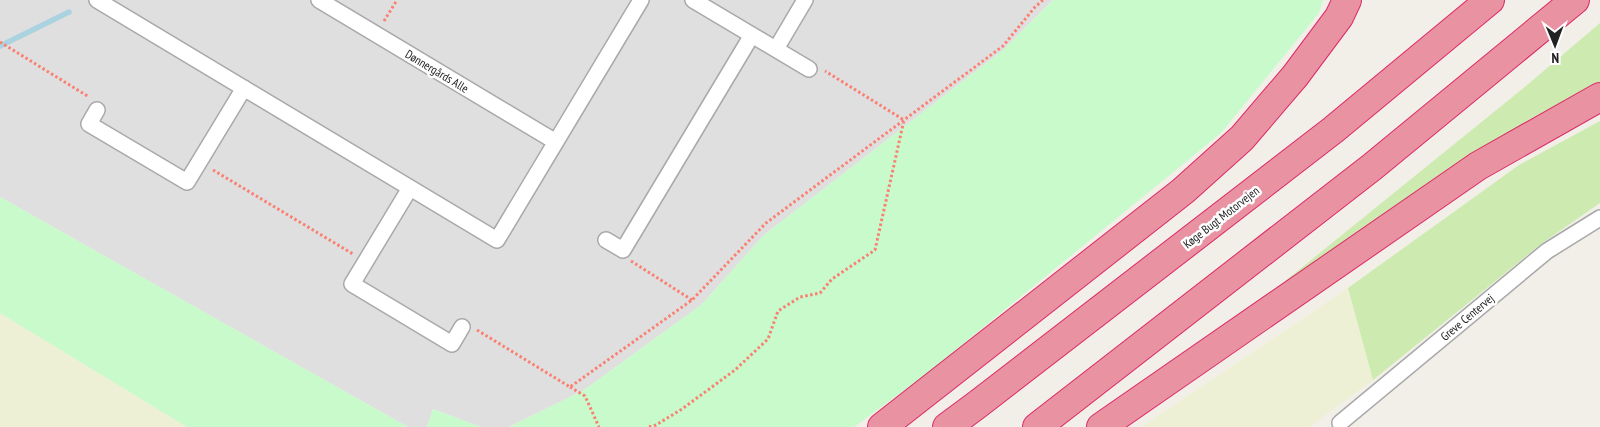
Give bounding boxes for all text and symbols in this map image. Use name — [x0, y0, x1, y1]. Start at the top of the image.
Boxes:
north arrow — [1530, 20, 1580, 70]
street label: Dønnergårds Alle — [403, 46, 471, 96]
text: N — [1551, 49, 1559, 67]
street label: Køge Bugt Motorvejen — [1180, 183, 1262, 251]
street label: Greve Centervej — [1437, 290, 1497, 344]

